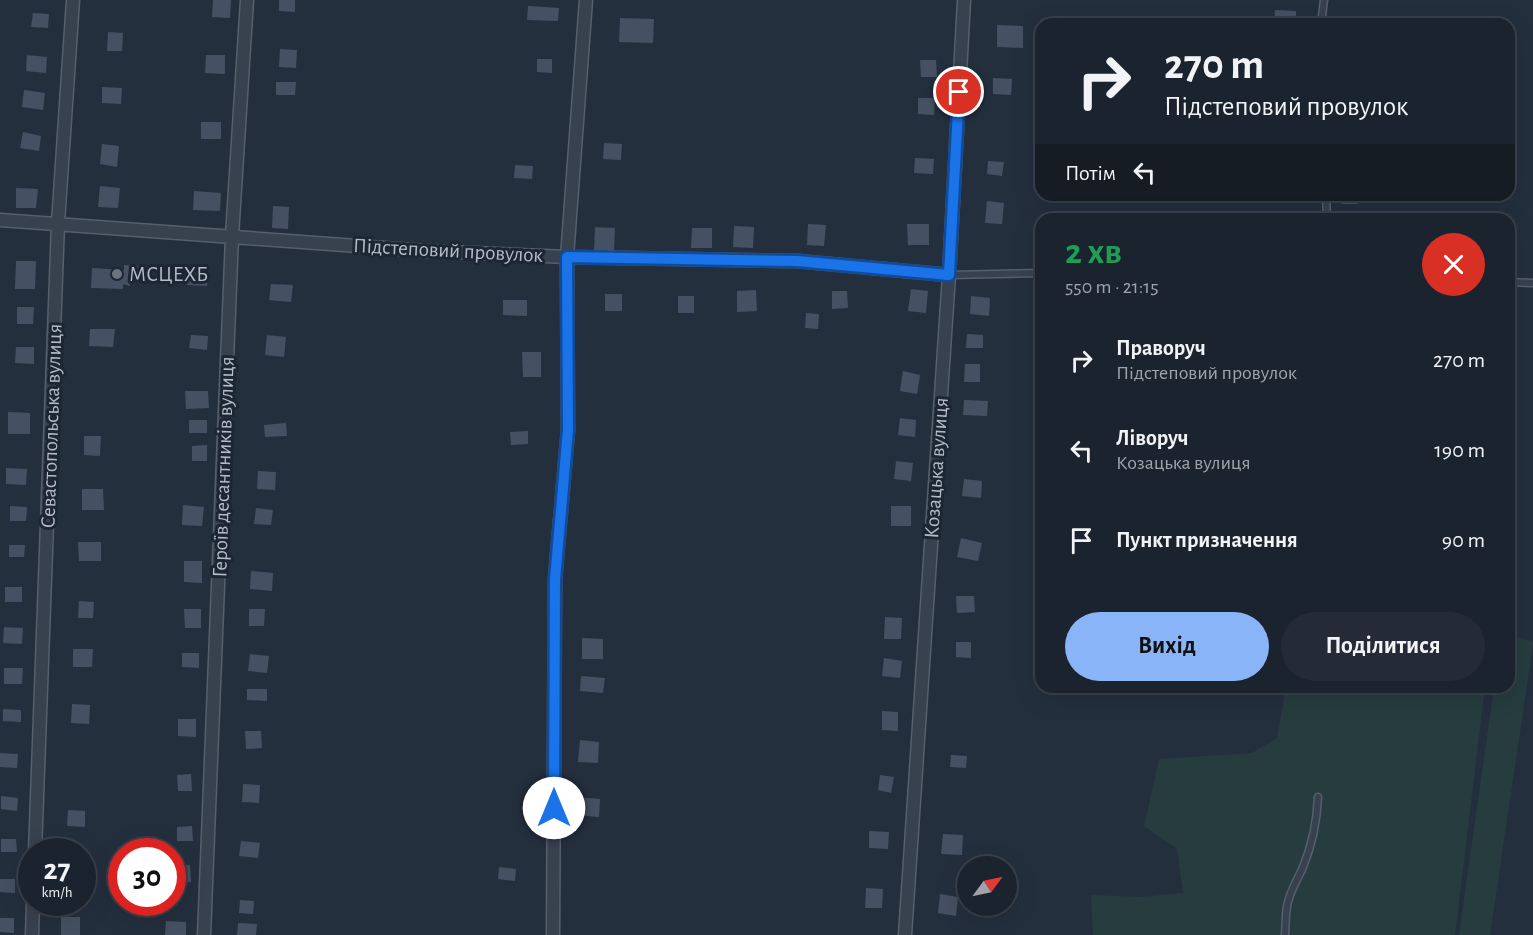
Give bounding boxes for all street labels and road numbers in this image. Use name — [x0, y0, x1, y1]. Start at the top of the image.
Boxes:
street label: Підстеповий провулок — [353, 235, 544, 266]
street label: Севастопольська вулиця — [37, 323, 66, 529]
street label: Героїв десантників вулиця — [209, 356, 238, 578]
street label: Козацька вулиця — [921, 397, 952, 539]

